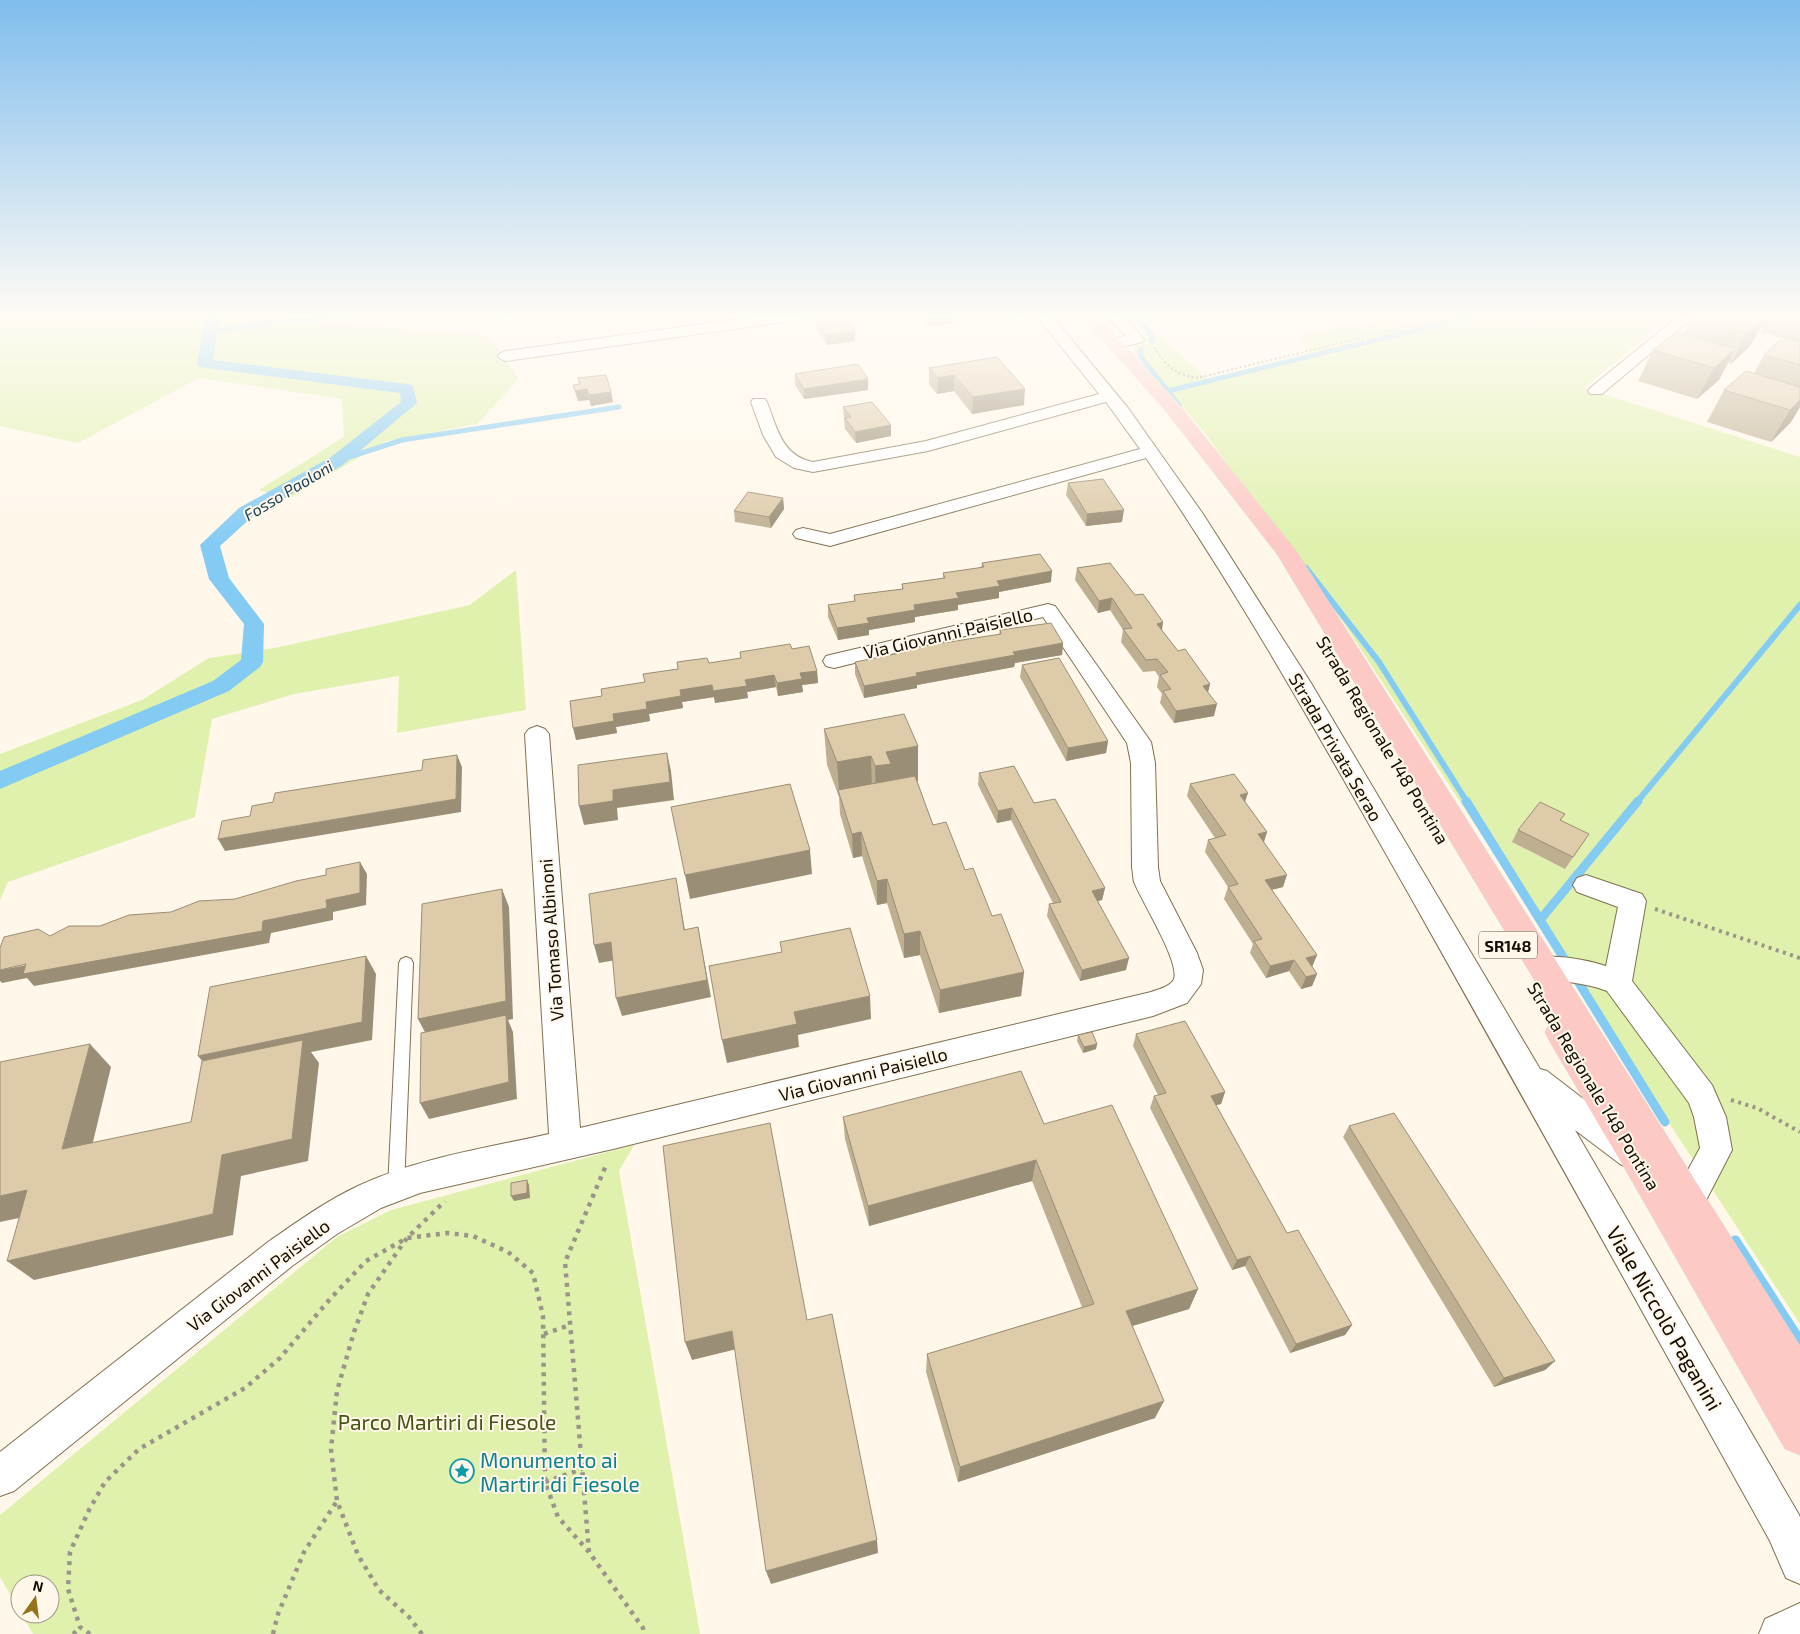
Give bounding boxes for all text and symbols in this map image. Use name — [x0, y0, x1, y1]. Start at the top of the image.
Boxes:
water label: Fosso Paoloni — [240, 456, 336, 524]
street label: Via Giovanni Paisiello — [861, 603, 1035, 663]
street label: Strada Regionale 148 Pontina — [1312, 632, 1454, 848]
street label: Strada Privata Serao — [1285, 669, 1387, 825]
street label: Via Tomaso Albinoni — [534, 858, 568, 1022]
road number: SR148 — [1479, 932, 1537, 958]
street label: Strada Regionale 148 Pontina — [1523, 978, 1665, 1194]
street label: Via Giovanni Paisiello — [776, 1042, 950, 1106]
street label: Via Giovanni Paisiello — [182, 1214, 334, 1336]
street label: Viale Niccolò Paganini — [1602, 1221, 1728, 1415]
park label: Parco Martiri di Fiesole — [338, 1409, 556, 1434]
place label: Monumento ai Martiri di Fiesole — [480, 1447, 640, 1496]
place icon: Monumento ai Martiri di Fiesole — [449, 1458, 475, 1484]
north arrow — [10, 1574, 60, 1624]
text: N — [31, 1576, 45, 1595]

